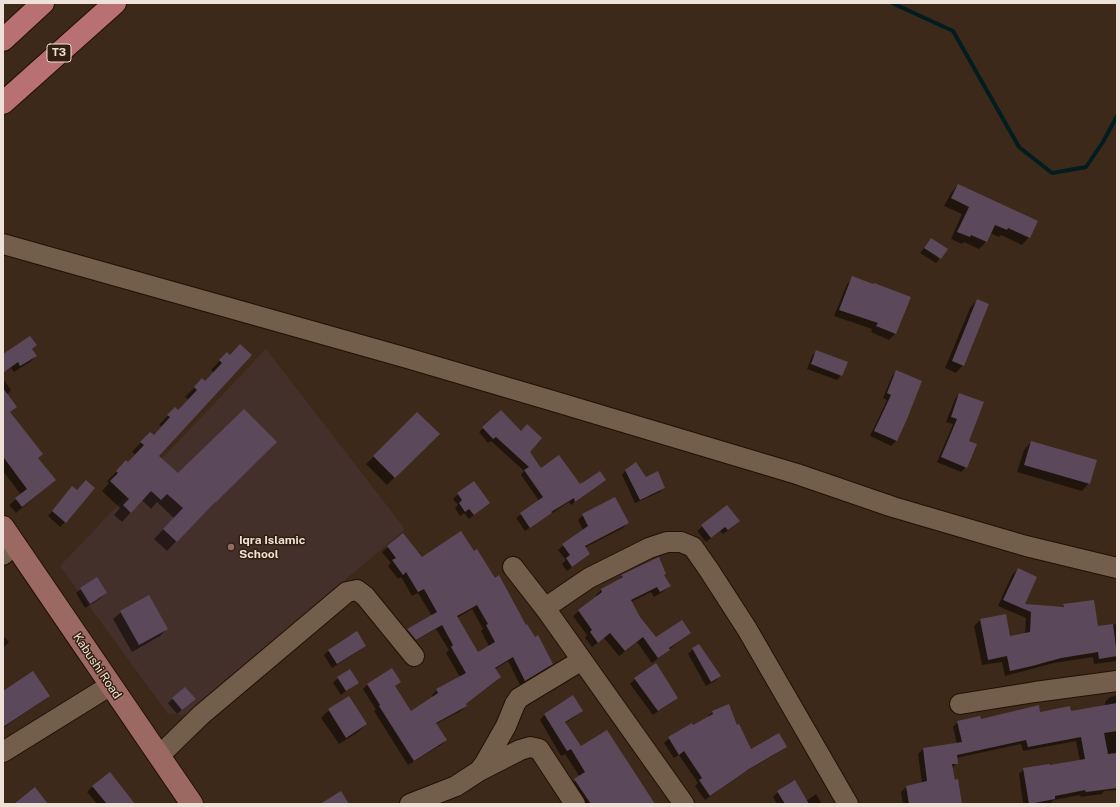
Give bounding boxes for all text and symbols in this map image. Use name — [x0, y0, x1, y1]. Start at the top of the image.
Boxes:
road number: T3 — [47, 44, 71, 62]
place label: Iqra Islamic School — [239, 533, 305, 561]
marker: Iqra Islamic School — [226, 542, 236, 552]
street label: Kabushi Road — [70, 630, 124, 702]

